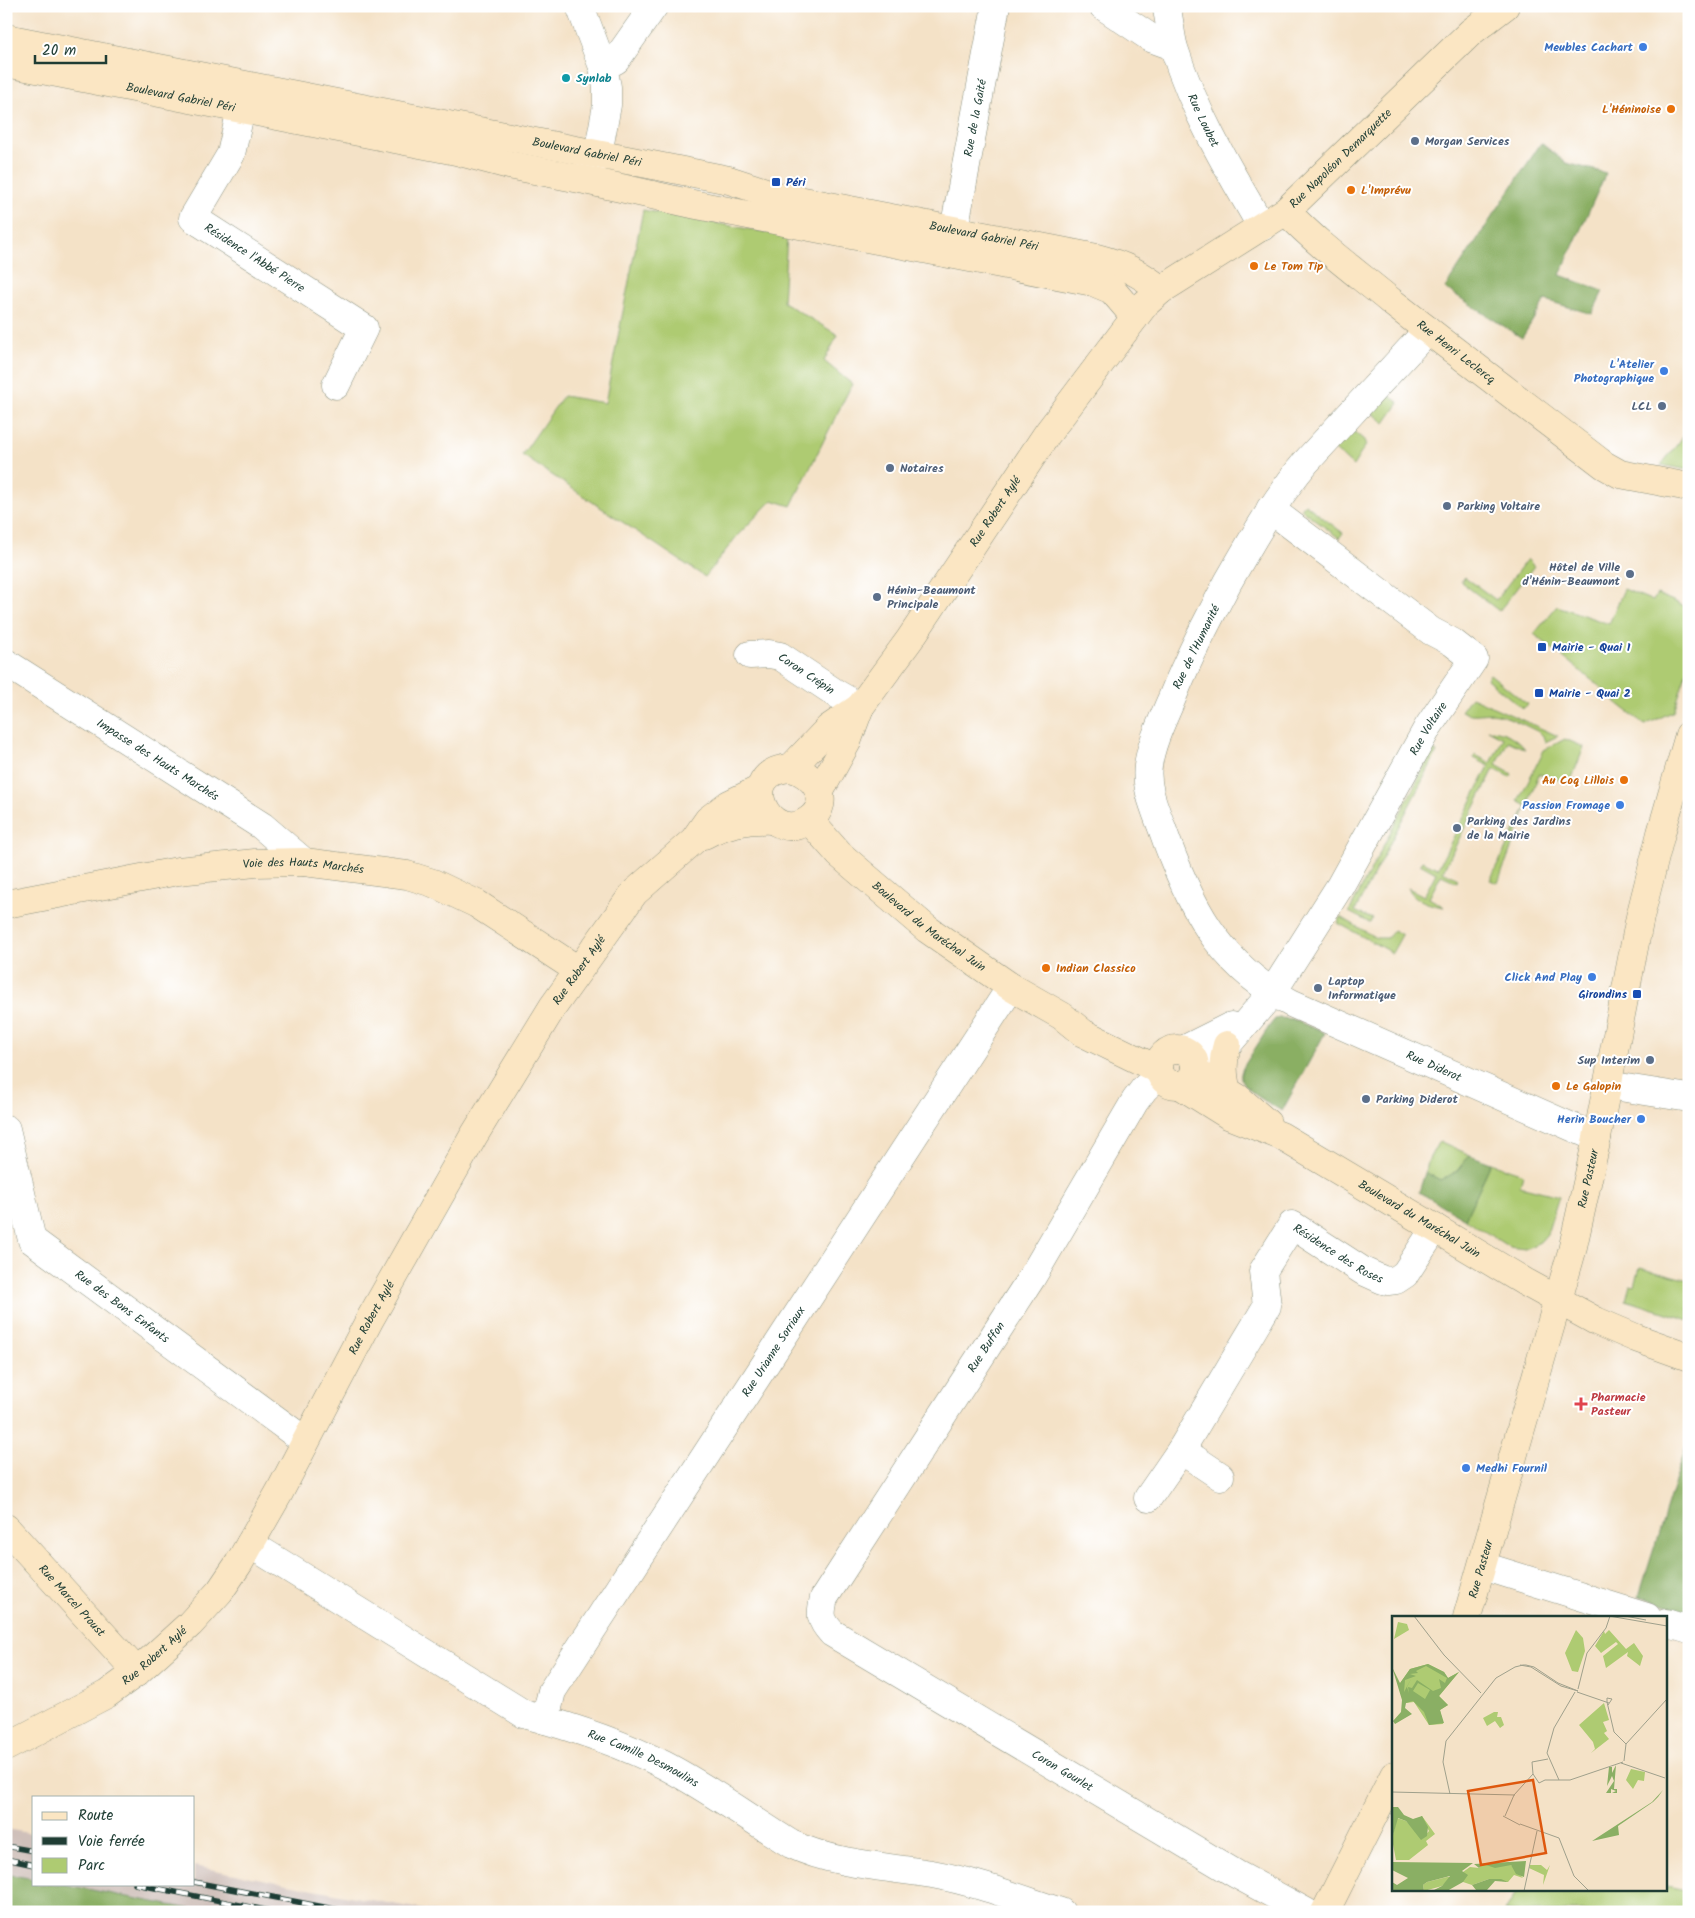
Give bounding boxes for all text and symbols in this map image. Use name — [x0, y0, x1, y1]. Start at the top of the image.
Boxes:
scale bar — [35, 32, 106, 64]
place label: Meubles Cachart — [1544, 38, 1634, 57]
text: 20 m — [42, 39, 76, 63]
marker: Meubles Cachart — [1637, 41, 1649, 53]
place label: Synlab — [576, 69, 612, 88]
marker: Synlab — [560, 72, 572, 84]
street label: Rue de la Gaité — [959, 77, 992, 158]
street label: Boulevard Gabriel Péri — [124, 78, 238, 118]
street label: Rue Loubet — [1182, 91, 1224, 151]
place label: L'Héninoise — [1602, 100, 1661, 119]
marker: L'Héninoise — [1665, 103, 1677, 115]
street label: Rue Napoléon Demarquette — [1285, 104, 1397, 213]
place label: Morgan Services — [1425, 132, 1510, 151]
street label: Boulevard Gabriel Péri — [531, 133, 644, 173]
marker: Morgan Services — [1409, 135, 1421, 147]
place label: Péri — [786, 173, 806, 192]
marker: Péri — [770, 176, 782, 188]
place label: L'Imprévu — [1361, 181, 1411, 200]
marker: L'Imprévu — [1345, 184, 1357, 196]
street label: Boulevard Gabriel Péri — [928, 217, 1041, 257]
street label: Résidence l'Abbé Pierre — [200, 219, 309, 298]
place label: Le Tom Tip — [1264, 257, 1324, 276]
marker: Le Tom Tip — [1248, 260, 1260, 272]
street label: Rue Henri Leclercq — [1412, 316, 1500, 389]
place label: L'Atelier Photographique — [1574, 355, 1655, 388]
marker: L'Atelier Photographique — [1658, 365, 1670, 377]
place label: LCL — [1631, 397, 1652, 416]
marker: LCL — [1656, 400, 1668, 412]
place label: Notaires — [900, 459, 944, 478]
marker: Notaires — [884, 462, 896, 474]
street label: Rue Robert Aylé — [965, 472, 1027, 551]
place label: Parking Voltaire — [1457, 497, 1540, 516]
marker: Parking Voltaire — [1441, 500, 1453, 512]
place label: Hôtel de Ville d'Hénin-Beaumont — [1522, 558, 1621, 591]
marker: Hôtel de Ville d'Hénin-Beaumont — [1624, 568, 1636, 580]
place label: Hénin-Beaumont Principale — [887, 581, 976, 614]
marker: Hénin-Beaumont Principale — [871, 591, 883, 603]
street label: Rue de l'Humanité — [1168, 601, 1225, 693]
place label: Mairie - Quai 1 — [1552, 638, 1631, 657]
marker: Mairie - Quai 1 — [1536, 641, 1548, 653]
street label: Coron Crépin — [774, 648, 838, 700]
place label: Mairie - Quai 2 — [1549, 684, 1631, 703]
marker: Mairie - Quai 2 — [1533, 687, 1545, 699]
street label: Rue Voltaire — [1405, 697, 1453, 759]
street label: Impasse des Hauts Marchés — [93, 714, 222, 806]
place label: Au Coq Lillois — [1542, 771, 1614, 790]
marker: Au Coq Lillois — [1618, 774, 1630, 786]
place label: Passion Fromage — [1522, 796, 1610, 815]
marker: Passion Fromage — [1614, 799, 1626, 811]
place label: Parking des Jardins de la Mairie — [1467, 812, 1571, 845]
marker: Parking des Jardins de la Mairie — [1451, 822, 1463, 834]
street label: Voie des Hauts Marchés — [242, 853, 365, 879]
street label: Boulevard du Maréchal Juin — [867, 877, 990, 977]
street label: Rue Robert Aylé — [548, 931, 611, 1009]
place label: Indian Classico — [1056, 959, 1136, 978]
marker: Indian Classico — [1040, 962, 1052, 974]
place label: Click And Play — [1504, 968, 1583, 987]
marker: Click And Play — [1586, 971, 1598, 983]
place label: Laptop Informatique — [1328, 972, 1396, 1005]
marker: Laptop Informatique — [1312, 982, 1324, 994]
place label: Girondins — [1578, 985, 1627, 1004]
marker: Girondins — [1631, 988, 1643, 1000]
street label: Rue Diderot — [1403, 1046, 1465, 1087]
place label: Sup Interim — [1578, 1051, 1640, 1070]
marker: Sup Interim — [1644, 1054, 1656, 1066]
place label: Le Galopin — [1566, 1077, 1622, 1096]
marker: Le Galopin — [1550, 1080, 1562, 1092]
place label: Parking Diderot — [1376, 1090, 1458, 1109]
marker: Parking Diderot — [1360, 1093, 1372, 1105]
place label: Herin Boucher — [1557, 1110, 1632, 1129]
marker: Herin Boucher — [1635, 1113, 1647, 1125]
street label: Rue Pasteur — [1573, 1146, 1605, 1210]
street label: Boulevard du Maréchal Juin — [1354, 1175, 1484, 1263]
street label: Résidence des Roses — [1289, 1219, 1386, 1289]
street label: Rue des Bons Enfants — [71, 1265, 173, 1348]
street label: Rue Robert Aylé — [344, 1277, 400, 1358]
street label: Rue Urianne Sorriaux — [737, 1302, 811, 1401]
street label: Rue Buffon — [963, 1318, 1010, 1376]
place label: Pharmacie Pasteur — [1591, 1388, 1646, 1421]
marker: Pharmacie Pasteur — [1575, 1398, 1587, 1410]
place label: Medhi Fournil — [1476, 1459, 1548, 1478]
marker: Medhi Fournil — [1460, 1462, 1472, 1474]
street label: Rue Pasteur — [1464, 1537, 1499, 1601]
street label: Rue Marcel Proust — [34, 1560, 110, 1641]
inset map — [1392, 1616, 1668, 1890]
street label: Rue Robert Aylé — [118, 1621, 192, 1690]
street label: Rue Camille Desmoulins — [585, 1725, 702, 1793]
street label: Coron Gourlet — [1028, 1745, 1097, 1797]
legend — [32, 1796, 195, 1886]
text: Route — [78, 1804, 114, 1828]
text: Voie ferrée — [78, 1830, 145, 1854]
text: Parc — [78, 1854, 105, 1878]

